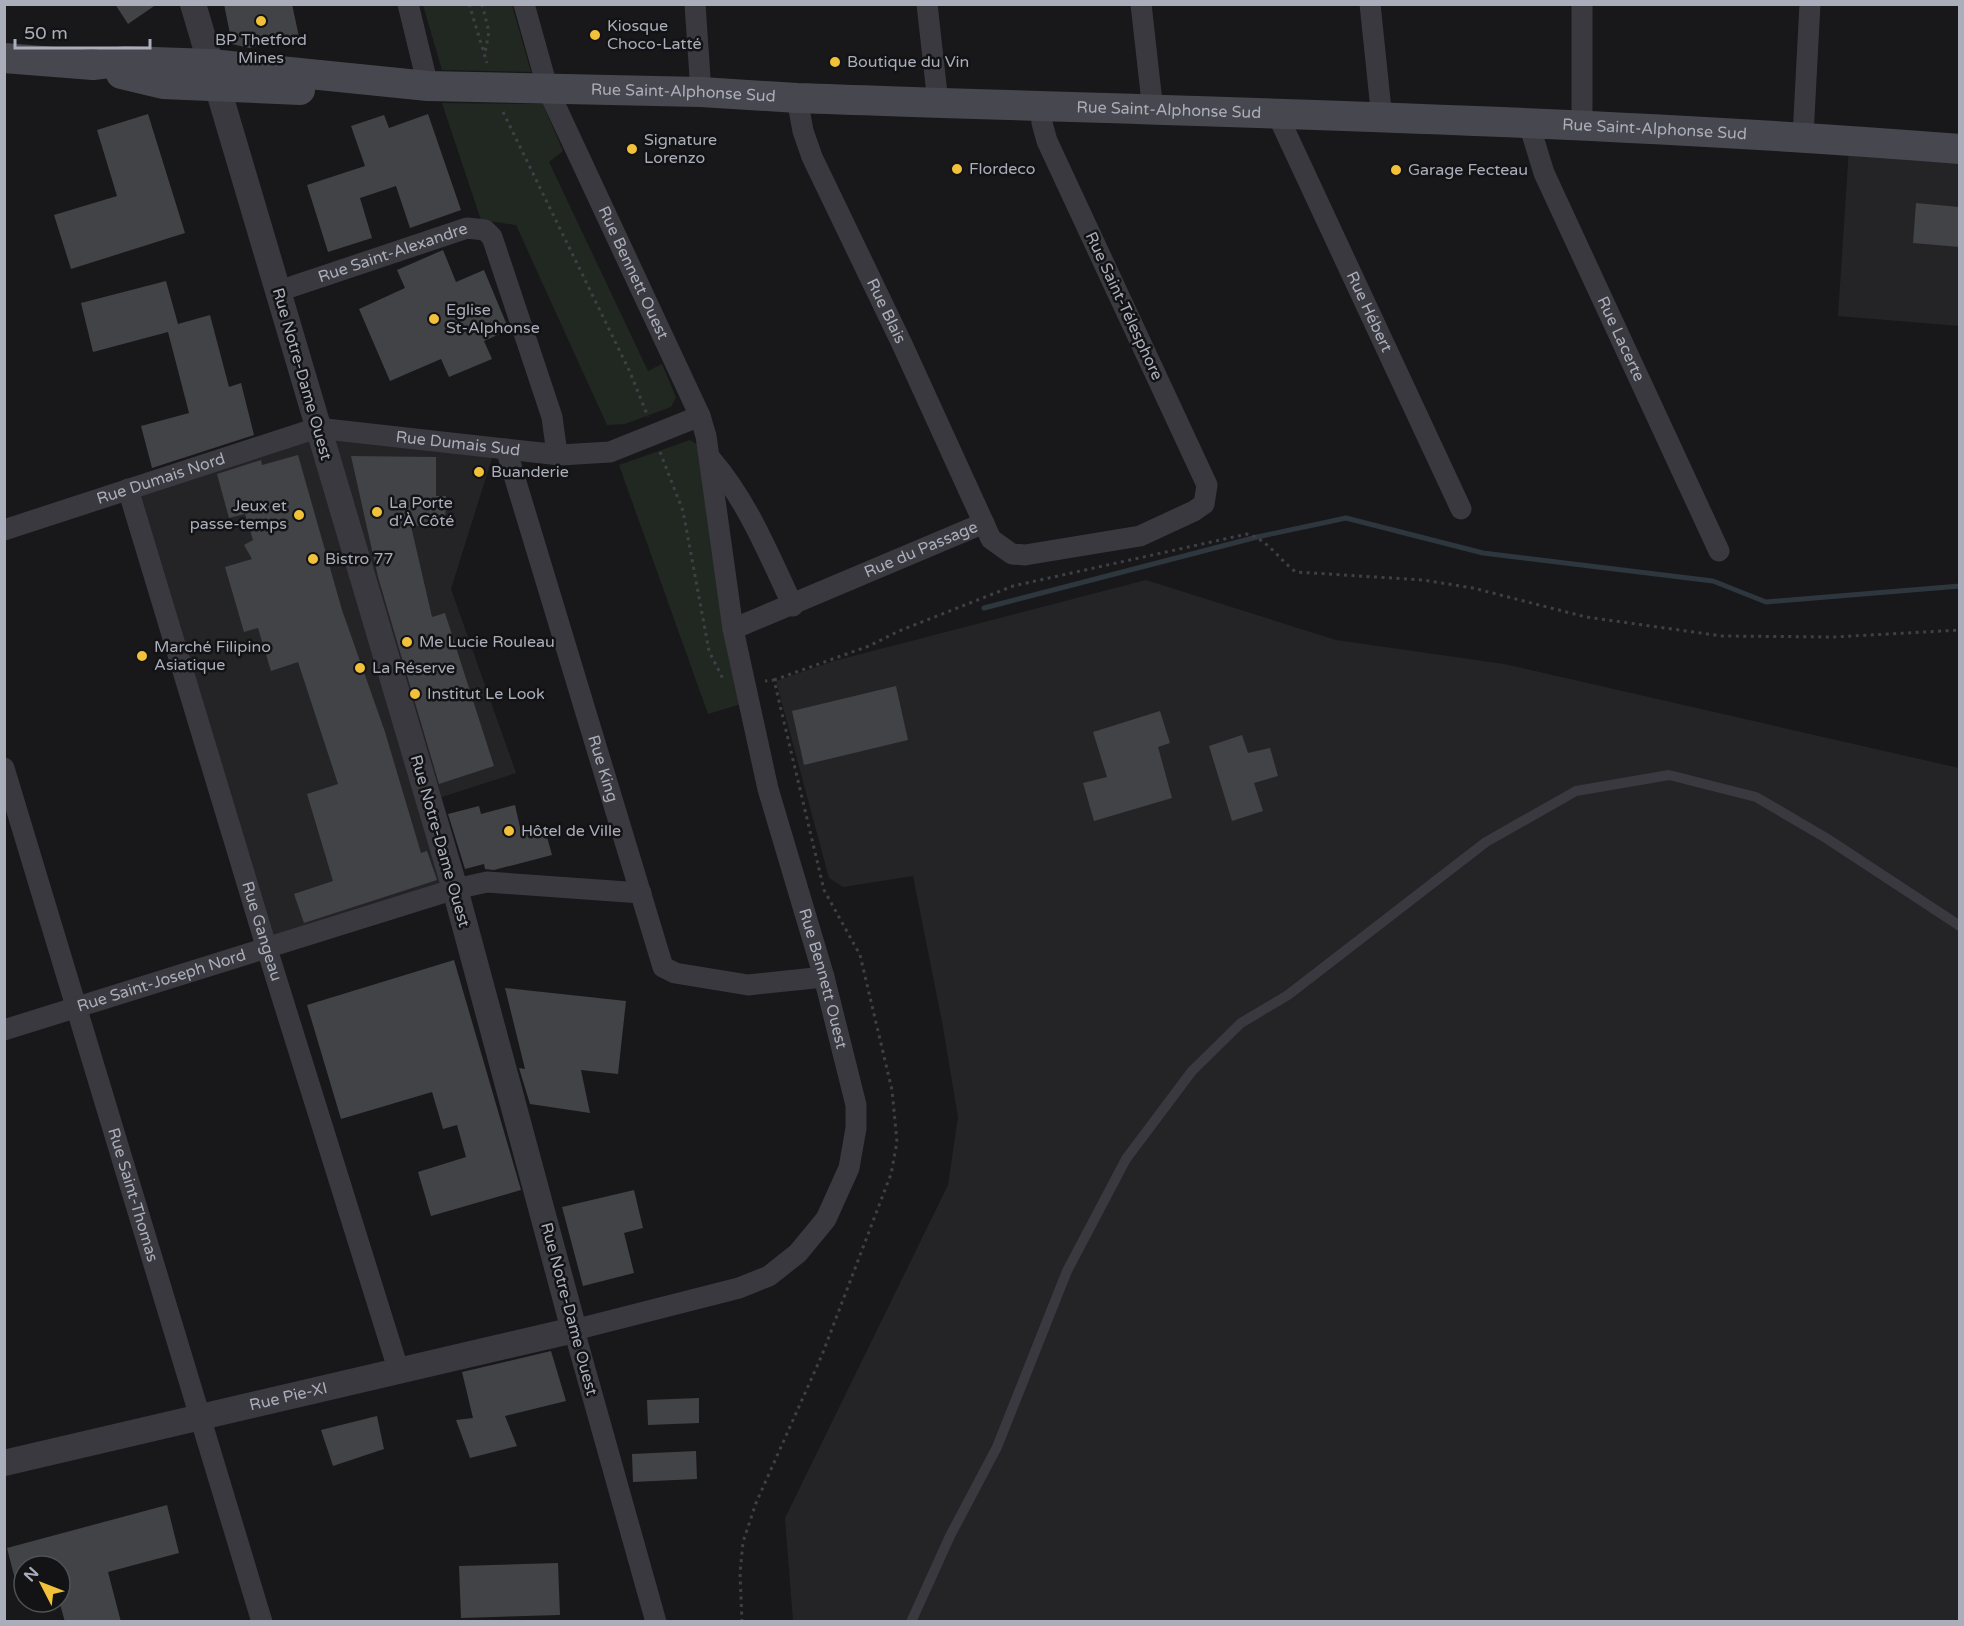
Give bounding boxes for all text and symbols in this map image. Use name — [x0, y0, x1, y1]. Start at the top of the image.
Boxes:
scale bar — [15, 12, 150, 50]
marker: BP Thetford Mines — [254, 14, 268, 28]
place label: Kiosque Choco-Latté — [607, 16, 702, 54]
text: 50 m — [24, 22, 68, 44]
marker: Kiosque Choco-Latté — [588, 28, 602, 42]
place label: BP Thetford Mines — [215, 30, 307, 68]
place label: Boutique du Vin — [847, 52, 969, 72]
marker: Boutique du Vin — [828, 55, 842, 69]
street label: Rue Saint-Alphonse Sud — [591, 80, 776, 107]
street label: Rue Saint-Alphonse Sud — [1076, 97, 1262, 123]
street label: Rue Saint-Alphonse Sud — [1562, 115, 1747, 144]
place label: Signature Lorenzo — [644, 130, 717, 168]
marker: Signature Lorenzo — [625, 142, 639, 156]
place label: Flordeco — [969, 159, 1036, 179]
place label: Garage Fecteau — [1408, 160, 1528, 180]
marker: Flordeco — [950, 162, 964, 176]
marker: Garage Fecteau — [1389, 163, 1403, 177]
street label: Rue Bennett Ouest — [594, 203, 673, 343]
street label: Rue Saint-Alexandre — [315, 219, 470, 287]
street label: Rue Saint-Télesphore — [1081, 229, 1167, 383]
street label: Rue Hébert — [1342, 268, 1397, 355]
street label: Rue Blais — [862, 275, 910, 347]
street label: Rue Notre-Dame Ouest — [268, 286, 336, 462]
street label: Rue Lacerte — [1593, 293, 1649, 384]
place label: Eglise St-Alphonse — [446, 300, 540, 338]
marker: Eglise St-Alphonse — [427, 312, 441, 326]
street label: Rue Dumais Sud — [395, 427, 521, 461]
street label: Rue Dumais Nord — [94, 449, 228, 509]
place label: Buanderie — [491, 462, 569, 482]
marker: Buanderie — [472, 465, 486, 479]
place label: La Porte d'À Côté — [389, 493, 454, 531]
place label: Jeux et passe-temps — [190, 496, 287, 534]
marker: La Porte d'À Côté — [370, 505, 384, 519]
marker: Jeux et passe-temps — [292, 508, 306, 522]
street label: Rue du Passage — [861, 517, 981, 582]
place label: Bistro 77 — [325, 549, 394, 569]
marker: Bistro 77 — [306, 552, 320, 566]
place label: Me Lucie Rouleau — [419, 632, 555, 652]
marker: Me Lucie Rouleau — [400, 635, 414, 649]
place label: Marché Filipino Asiatique — [154, 637, 271, 675]
marker: Marché Filipino Asiatique — [135, 649, 149, 663]
place label: La Réserve — [372, 658, 455, 678]
marker: La Réserve — [353, 661, 367, 675]
place label: Institut Le Look — [427, 684, 545, 704]
marker: Institut Le Look — [408, 687, 422, 701]
street label: Rue King — [583, 733, 622, 805]
street label: Rue Notre-Dame Ouest — [406, 753, 474, 929]
place label: Hôtel de Ville — [521, 821, 621, 841]
marker: Hôtel de Ville — [502, 824, 516, 838]
street label: Rue Gangeau — [237, 879, 286, 983]
street label: Rue Bennett Ouest — [794, 906, 852, 1051]
street label: Rue Saint-Joseph Nord — [75, 945, 248, 1017]
street label: Rue Saint-Thomas — [103, 1126, 163, 1264]
street label: Rue Notre-Dame Ouest — [536, 1220, 602, 1398]
street label: Rue Pie-XI — [247, 1378, 329, 1415]
north arrow — [12, 1554, 72, 1614]
text: N — [20, 1563, 43, 1586]

